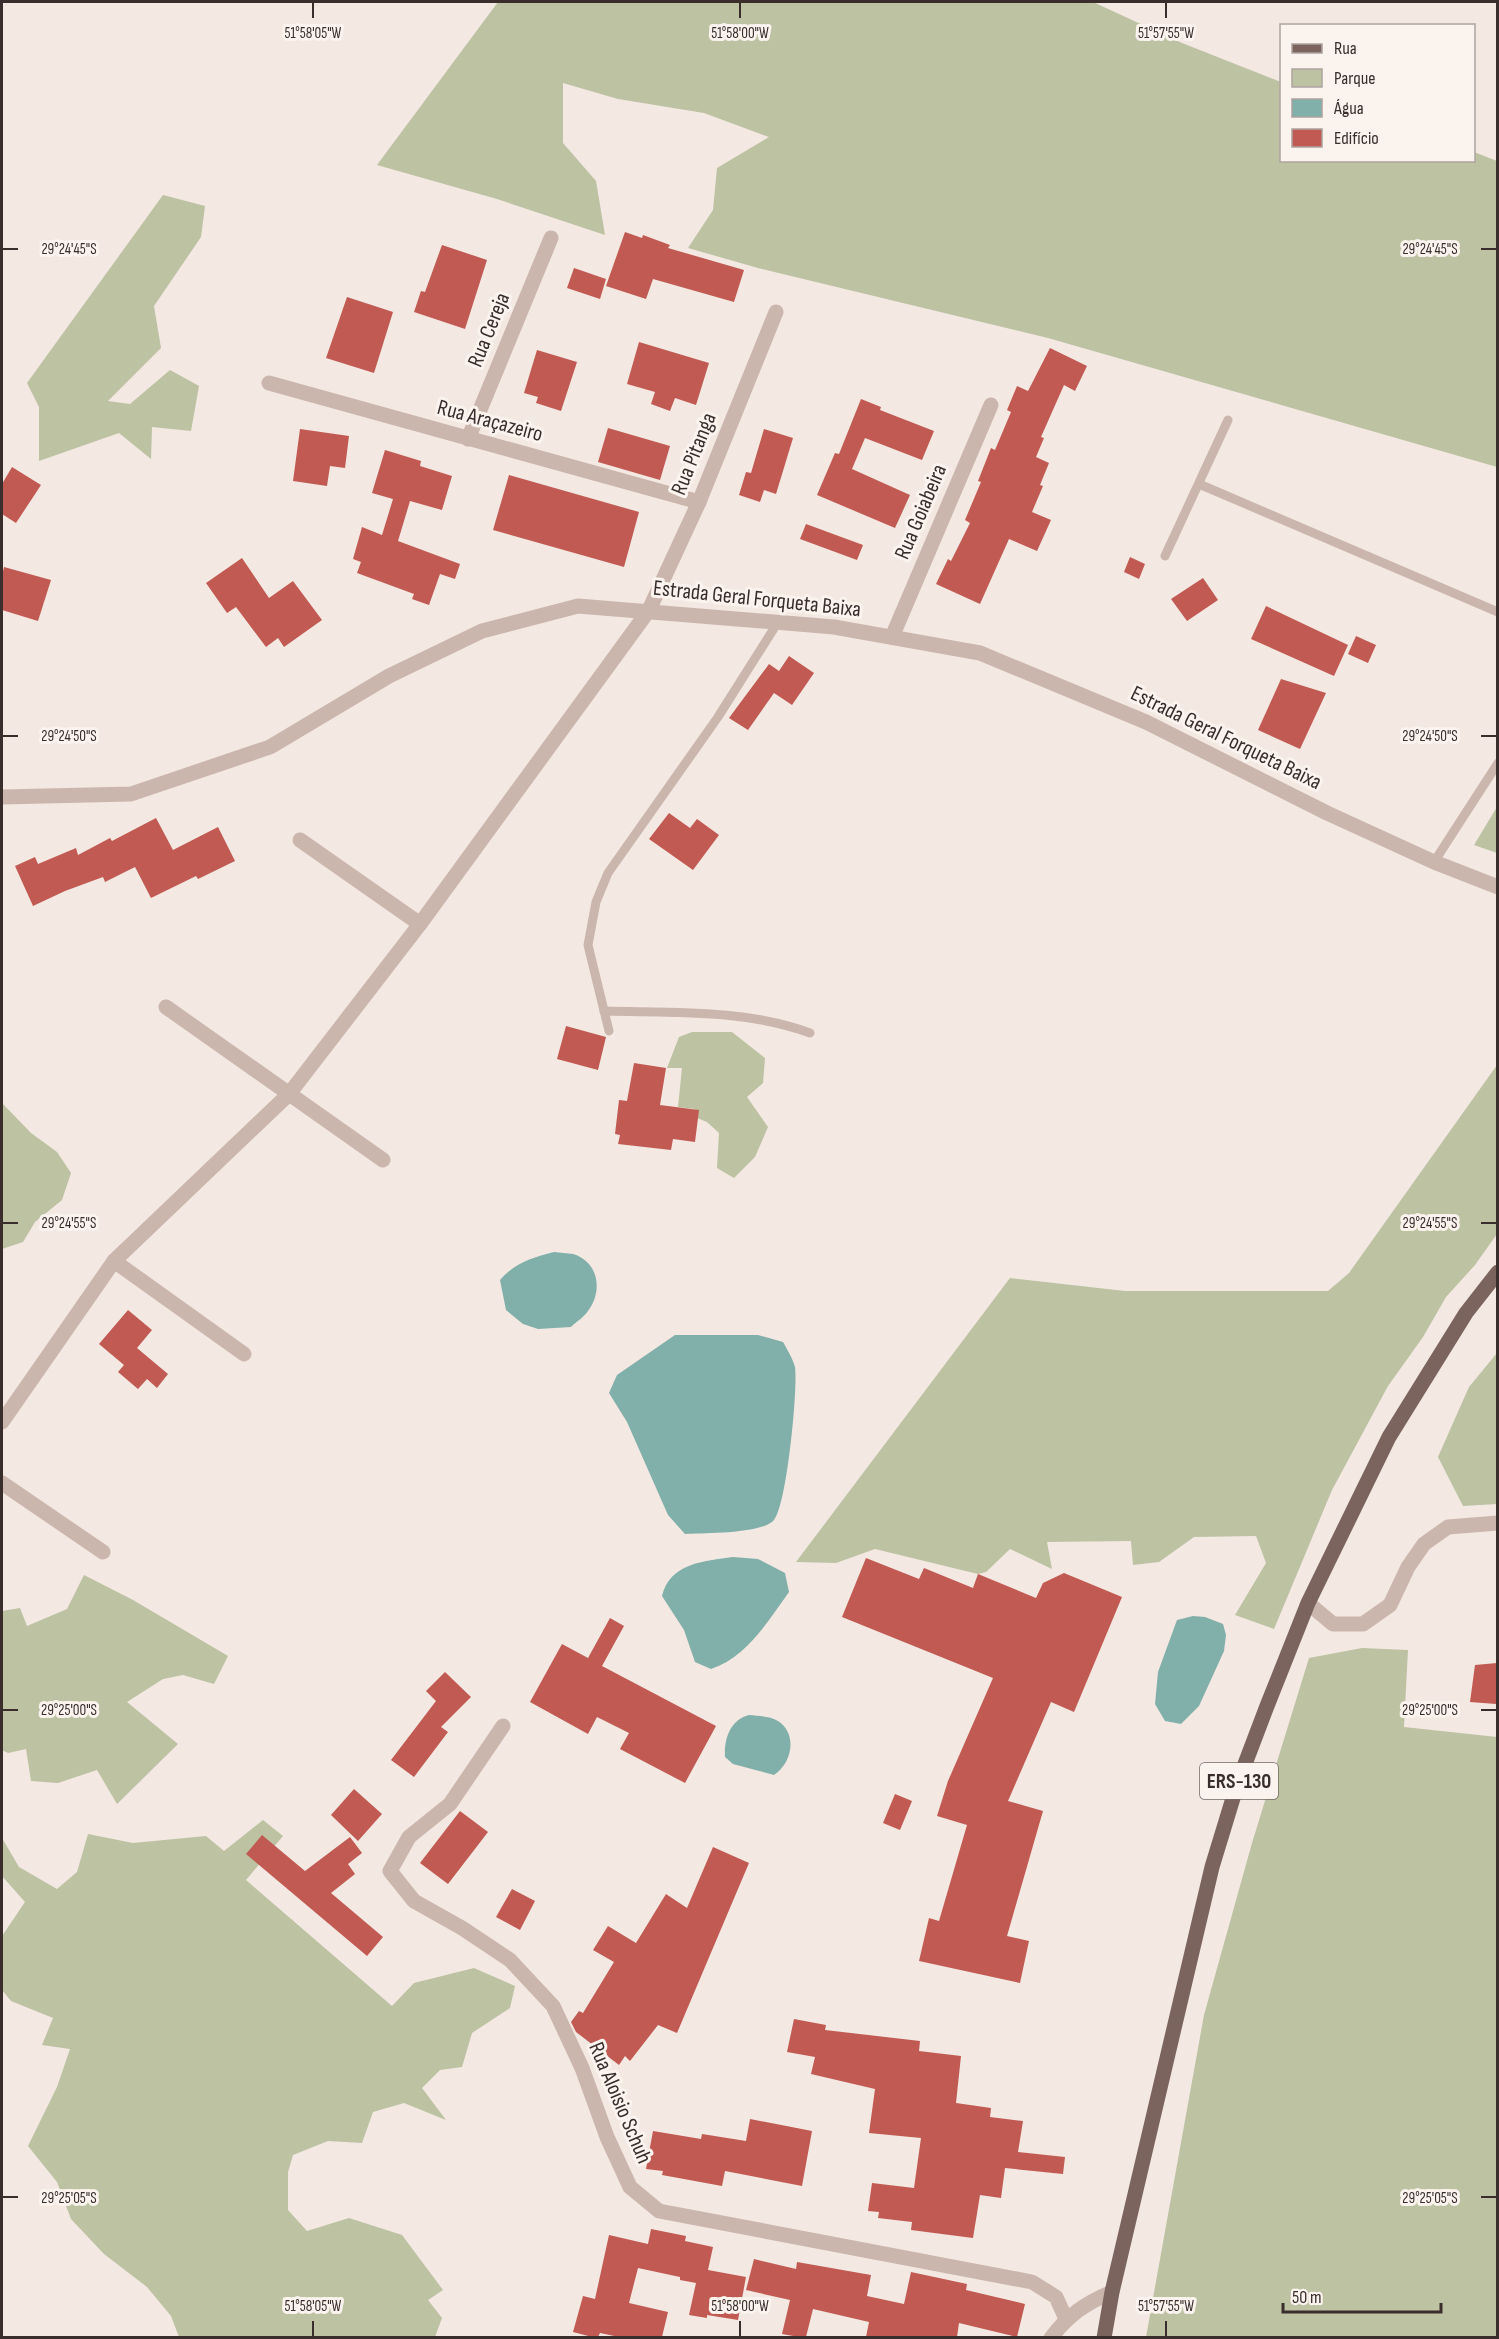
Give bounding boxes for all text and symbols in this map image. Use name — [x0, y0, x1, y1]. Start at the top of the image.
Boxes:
text: 51°58'05"W — [285, 24, 342, 43]
text: 51°58'00"W — [711, 24, 769, 43]
text: 51°57'55"W — [1138, 24, 1194, 43]
legend — [1280, 24, 1475, 162]
text: Rua — [1334, 38, 1357, 59]
text: Parque — [1334, 68, 1375, 89]
text: Água — [1333, 98, 1364, 119]
text: Edifício — [1334, 128, 1379, 149]
text: 29°24'45"S — [41, 240, 97, 259]
text: 29°24'45"S — [1402, 240, 1458, 259]
street label: Rua Cereja — [462, 289, 516, 371]
street label: Rua Araçazeiro — [434, 394, 546, 448]
street label: Rua Pitanga — [665, 409, 723, 499]
street label: Rua Goiabeira — [889, 460, 953, 564]
street label: Estrada Geral Forqueta Baixa — [652, 575, 862, 623]
street label: Estrada Geral Forqueta Baixa — [1126, 680, 1326, 796]
text: 29°24'50"S — [41, 727, 97, 746]
text: 29°24'50"S — [1402, 727, 1458, 746]
text: 29°24'55"S — [42, 1214, 96, 1233]
text: 29°24'55"S — [1403, 1214, 1457, 1233]
text: 29°25'00"S — [41, 1701, 97, 1720]
text: 29°25'00"S — [1402, 1701, 1458, 1720]
road number: ERS-130 — [1200, 1763, 1278, 1799]
street label: Rua Aloisio Schuh — [582, 2038, 658, 2168]
text: 29°25'05"S — [41, 2189, 97, 2208]
text: 29°25'05"S — [1402, 2189, 1458, 2208]
scale bar — [1283, 2276, 1440, 2314]
text: 50 m — [1292, 2287, 1322, 2308]
text: 51°58'05"W — [285, 2297, 342, 2316]
text: 51°58'00"W — [711, 2297, 769, 2316]
text: 51°57'55"W — [1138, 2297, 1194, 2316]

